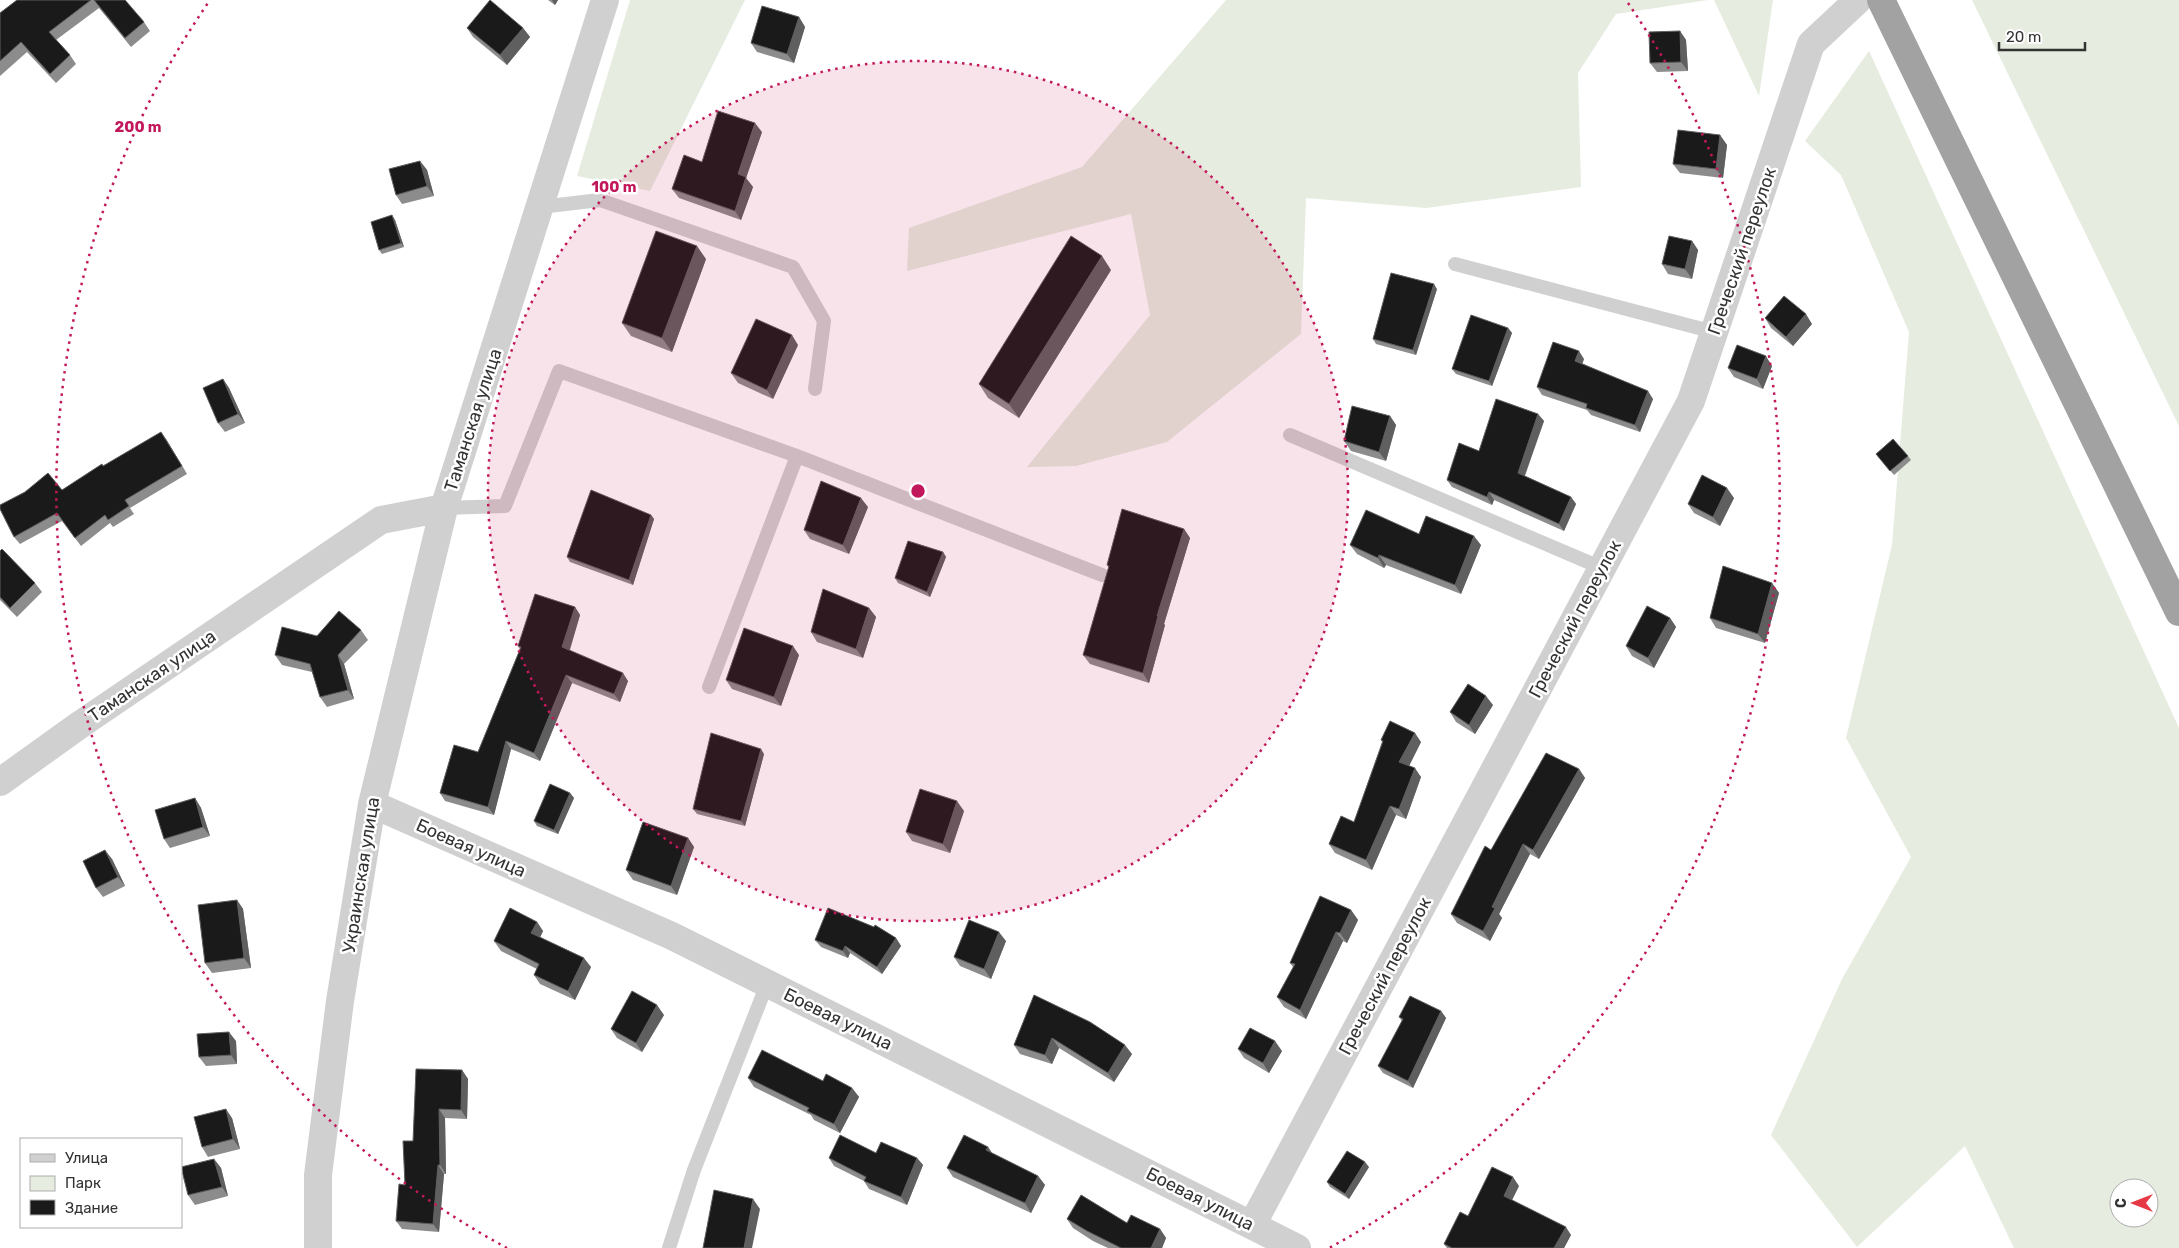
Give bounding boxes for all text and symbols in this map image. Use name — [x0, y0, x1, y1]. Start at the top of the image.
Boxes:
scale bar — [1999, 20, 2085, 52]
text: 20 m — [2006, 28, 2041, 46]
text: 200 m — [114, 118, 162, 136]
street label: Греческий переулок — [1703, 164, 1781, 338]
text: 100 m — [592, 178, 636, 196]
street label: Таманская улица — [440, 346, 506, 494]
centre of rings — [909, 482, 927, 500]
street label: Греческий переулок — [1524, 536, 1626, 702]
street label: Таманская улица — [84, 625, 220, 727]
street label: Украинская улица — [338, 795, 384, 955]
street label: Боевая улица — [413, 814, 529, 882]
street label: Греческий переулок — [1334, 893, 1436, 1059]
street label: Боевая улица — [780, 983, 896, 1055]
legend — [20, 1138, 182, 1228]
text: Улица — [65, 1149, 108, 1167]
street label: Боевая улица — [1142, 1162, 1258, 1236]
text: Парк — [65, 1174, 101, 1192]
north arrow — [2109, 1178, 2159, 1228]
text: С — [2113, 1198, 2130, 1208]
text: Здание — [65, 1199, 118, 1217]

